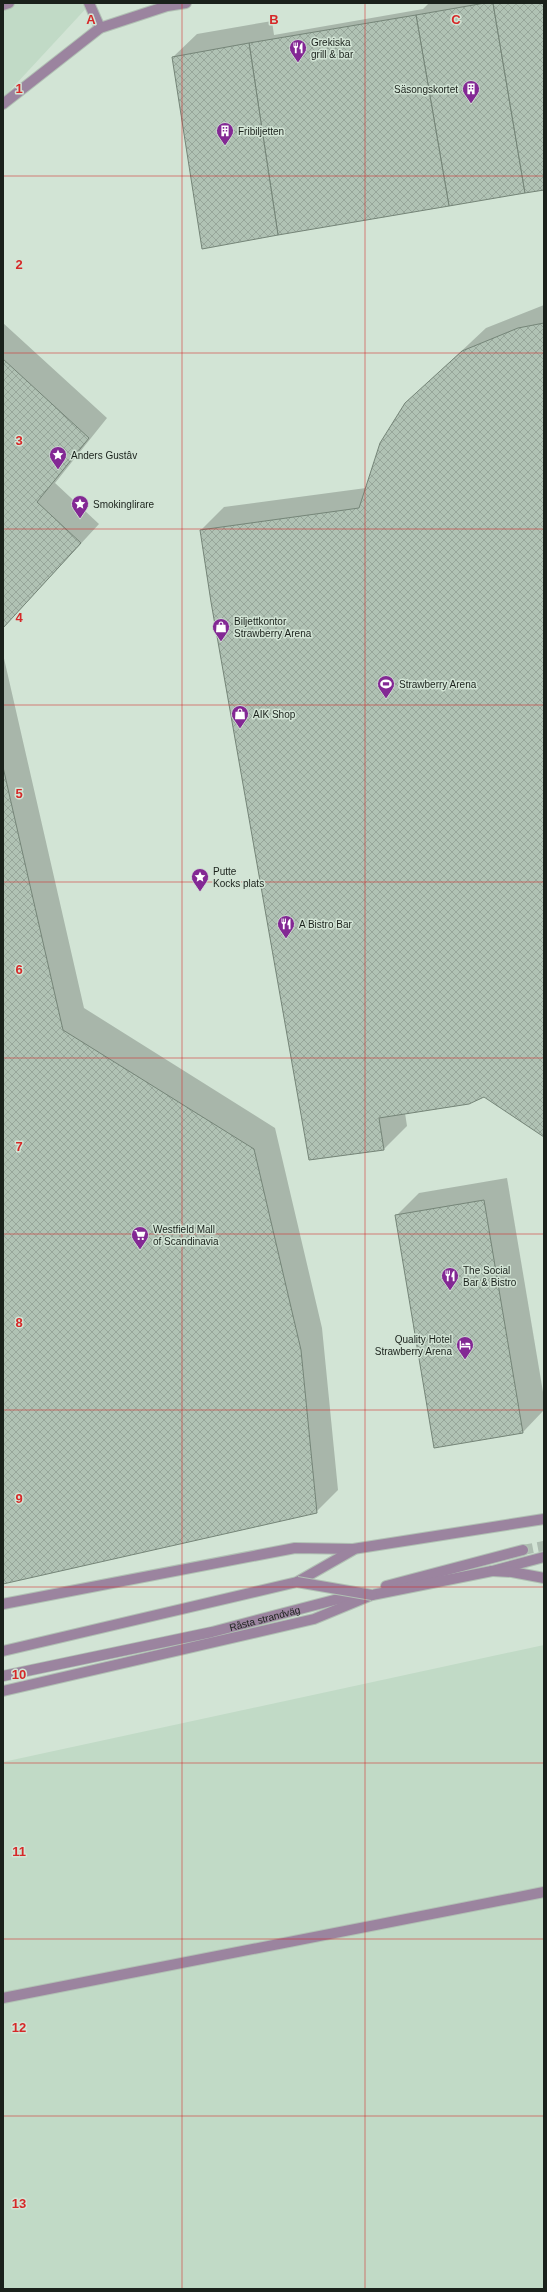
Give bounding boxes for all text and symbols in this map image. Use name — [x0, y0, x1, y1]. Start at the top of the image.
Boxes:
text: A — [86, 12, 96, 27]
text: B — [269, 12, 279, 27]
text: C — [451, 12, 461, 27]
place label: Grekiska grill & bar — [311, 37, 354, 60]
restaurant icon: Grekiska grill & bar — [288, 38, 308, 63]
building icon: Säsongskortet — [461, 79, 481, 104]
text: 1 — [15, 81, 23, 96]
place label: Säsongskortet — [394, 84, 458, 95]
building icon: Fribiljetten — [215, 121, 235, 146]
place label: Fribiljetten — [238, 126, 284, 137]
text: 2 — [15, 257, 23, 272]
text: 3 — [15, 433, 23, 448]
place icon: Anders Gustâv — [48, 445, 68, 470]
place label: Anders Gustâv — [71, 450, 137, 461]
place icon: Smokinglirare — [70, 494, 90, 519]
place label: Smokinglirare — [93, 499, 155, 510]
text: 4 — [15, 610, 23, 625]
place label: Biljettkontor Strawberry Arena — [234, 616, 312, 639]
shop icon: Biljettkontor Strawberry Arena — [211, 617, 231, 642]
sports icon: Strawberry Arena — [376, 674, 396, 699]
place label: Strawberry Arena — [399, 679, 477, 690]
shop icon: AIK Shop — [230, 704, 250, 729]
place label: AIK Shop — [253, 709, 296, 720]
text: 5 — [15, 786, 23, 801]
place label: Putte Kocks plats — [213, 866, 264, 889]
place icon: Putte Kocks plats — [190, 867, 210, 892]
restaurant icon: A Bistro Bar — [276, 914, 296, 939]
place label: A Bistro Bar — [299, 919, 352, 930]
text: 6 — [15, 962, 23, 977]
text: 7 — [15, 1139, 23, 1154]
place label: Westfield Mall of Scandinavia — [153, 1224, 219, 1247]
supermarket icon: Westfield Mall of Scandinavia — [130, 1225, 150, 1250]
place label: The Social Bar & Bistro — [463, 1265, 517, 1288]
restaurant icon: The Social Bar & Bistro — [440, 1266, 460, 1291]
text: 8 — [15, 1315, 23, 1330]
place label: Quality Hotel Strawberry Arena — [375, 1334, 452, 1357]
hotel icon: Quality Hotel Strawberry Arena — [455, 1335, 475, 1360]
text: 9 — [15, 1491, 23, 1506]
street label: Råsta strandväg — [228, 1604, 301, 1633]
text: 10 — [12, 1667, 26, 1682]
text: 11 — [12, 1844, 26, 1859]
text: 12 — [12, 2020, 26, 2035]
text: 13 — [12, 2196, 26, 2211]

